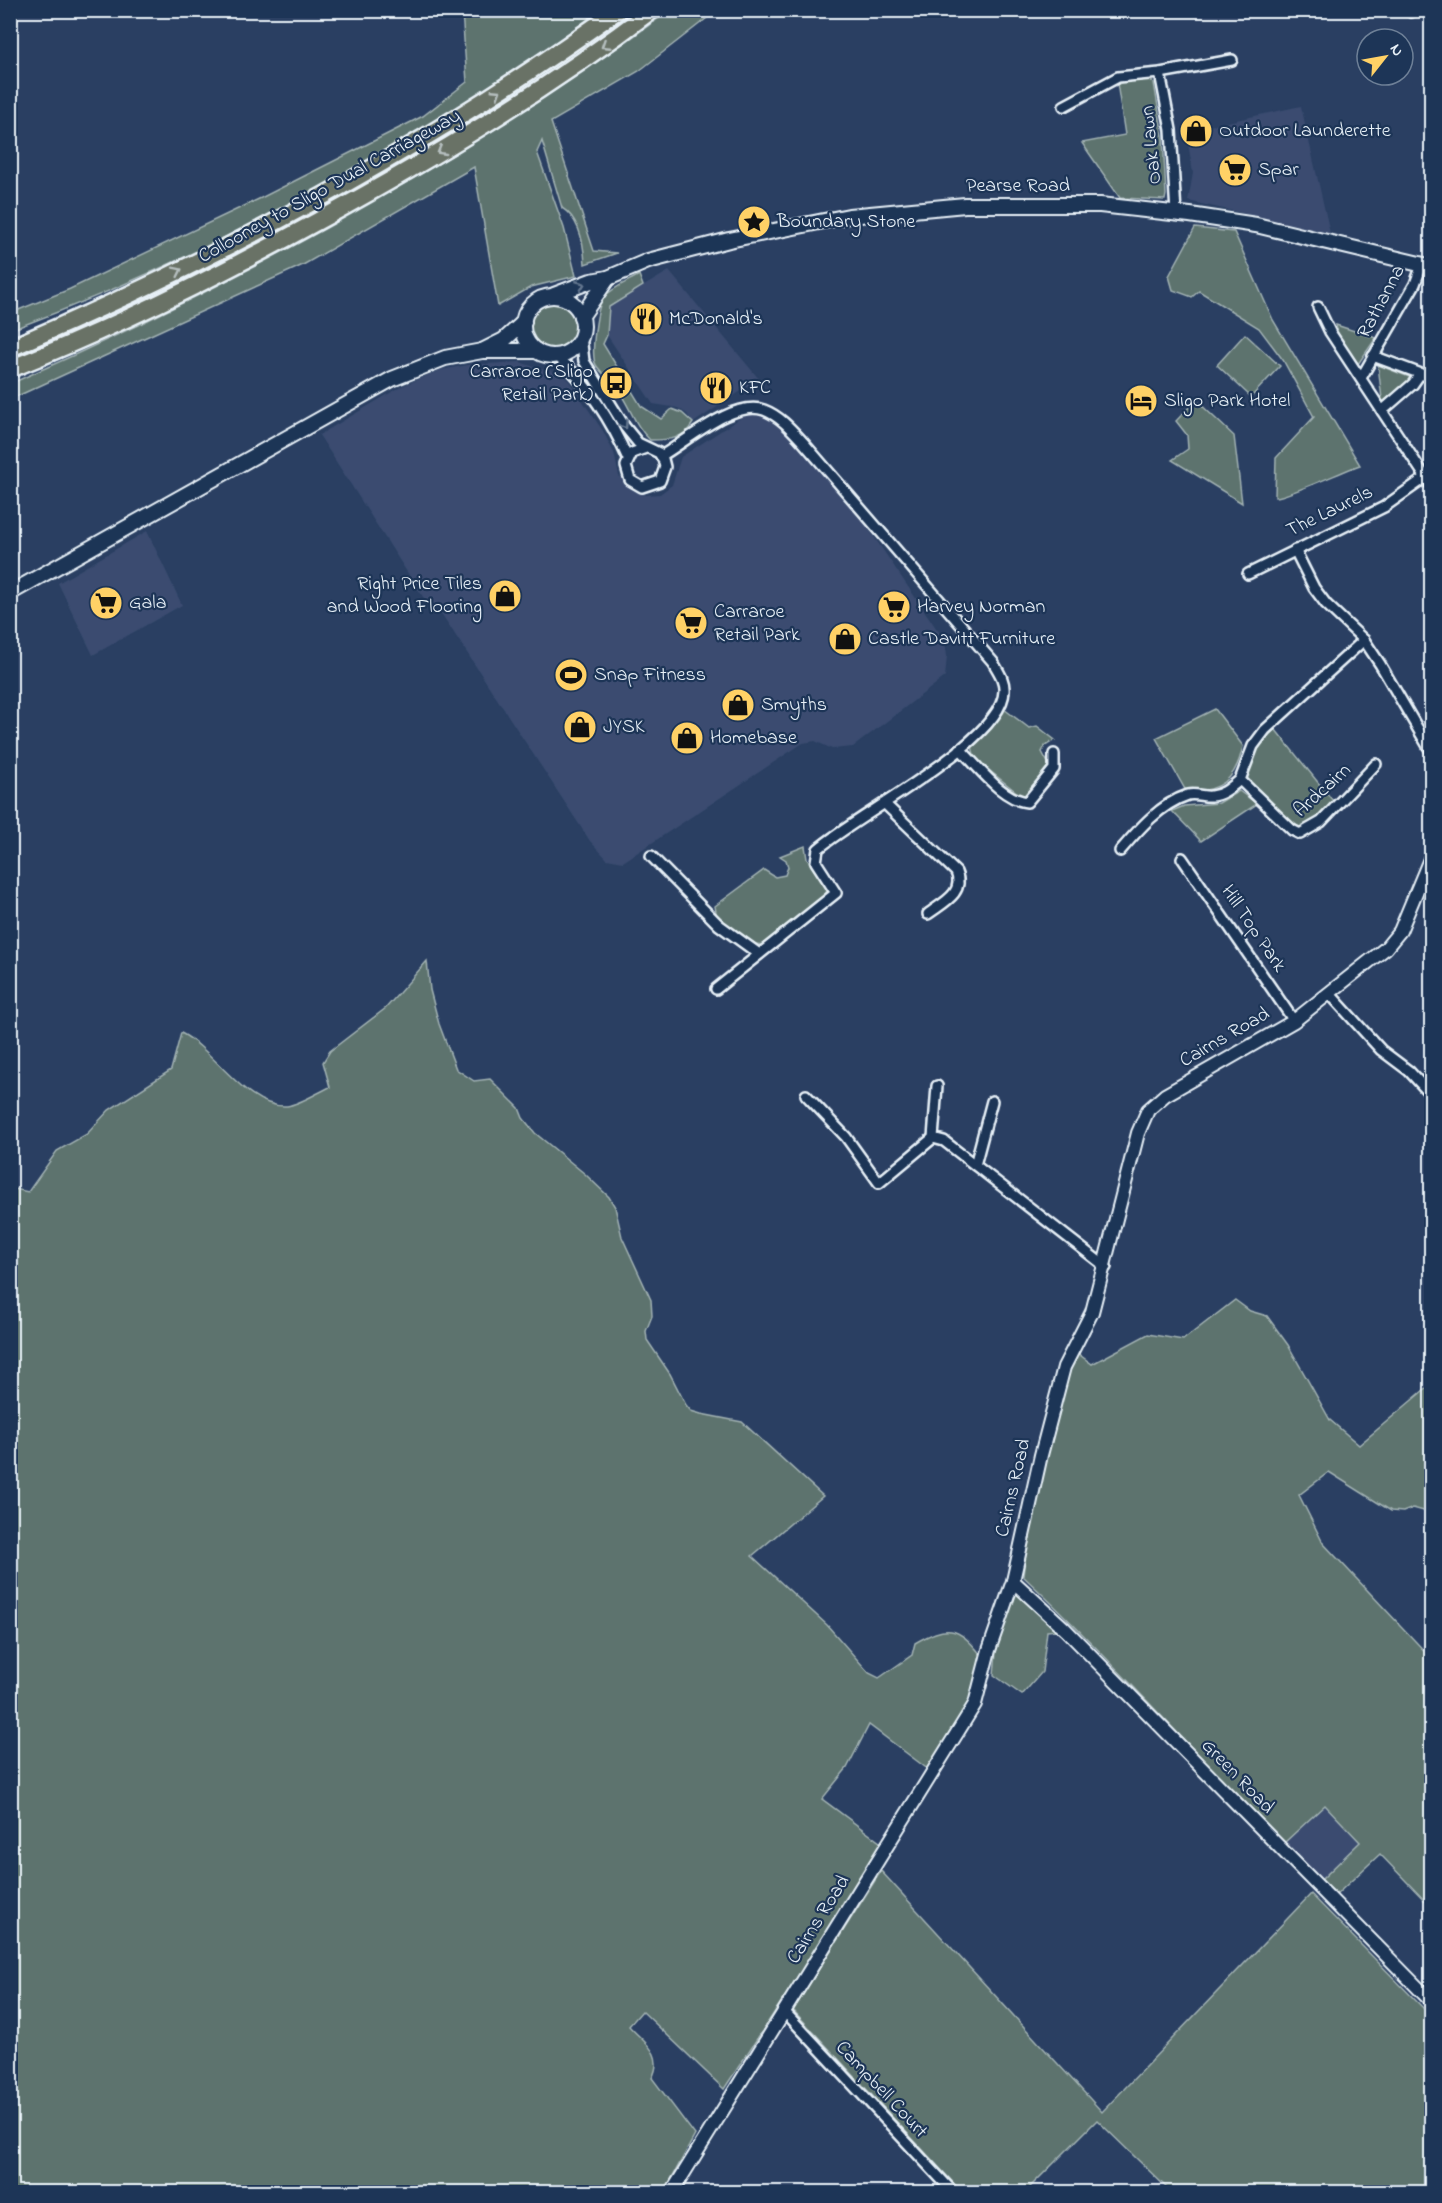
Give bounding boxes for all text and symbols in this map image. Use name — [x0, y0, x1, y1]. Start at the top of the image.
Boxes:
north arrow — [1355, 27, 1415, 87]
one-way arrow — [601, 38, 612, 49]
text: N — [1383, 39, 1409, 61]
one-way arrow — [491, 88, 501, 100]
street label: Collooney to Sligo Dual Carriageway — [193, 102, 467, 272]
street label: Oak Lawn — [1133, 104, 1171, 186]
shop icon: Outdoor Launderette — [1178, 113, 1214, 149]
place label: Outdoor Launderette — [1219, 117, 1391, 146]
one-way arrow — [437, 143, 447, 155]
supermarket icon: Spar — [1217, 152, 1253, 188]
place label: Spar — [1258, 156, 1300, 185]
street label: Pearse Road — [966, 172, 1070, 201]
place icon: Boundary Stone — [736, 204, 772, 240]
place label: Boundary Stone — [776, 208, 915, 237]
street label: Rathanna — [1351, 260, 1413, 344]
one-way arrow — [172, 267, 183, 279]
one-way arrow — [575, 280, 586, 292]
restaurant icon: McDonald's — [628, 301, 664, 337]
place label: McDonald's — [669, 305, 763, 334]
place label: Carraroe (Sligo Retail Park) — [470, 358, 593, 410]
bus stop icon: Carraroe (Sligo Retail Park) — [598, 365, 634, 401]
restaurant icon: KFC — [698, 370, 734, 406]
place label: KFC — [739, 374, 771, 403]
hotel icon: Sligo Park Hotel — [1123, 383, 1159, 419]
place label: Sligo Park Hotel — [1164, 387, 1290, 417]
one-way arrow — [617, 418, 628, 429]
street label: The Laurels — [1282, 479, 1378, 545]
place label: Right Price Tiles and Wood Flooring — [327, 570, 482, 623]
shop icon: Right Price Tiles and Wood Flooring — [487, 578, 523, 614]
supermarket icon: Gala — [88, 585, 124, 621]
place label: Gala — [129, 589, 167, 618]
supermarket icon: Harvey Norman — [876, 589, 912, 625]
place label: Harvey Norman — [917, 593, 1045, 622]
place label: Carraroe Retail Park — [714, 598, 800, 650]
supermarket icon: Carraroe Retail Park — [673, 605, 709, 641]
shop icon: Castle Davitt Furniture — [827, 621, 863, 657]
place label: Castle Davitt Furniture — [868, 625, 1055, 654]
sports icon: Snap Fitness — [553, 657, 589, 693]
place label: Snap Fitness — [594, 661, 706, 690]
shop icon: Smyths — [720, 687, 756, 723]
place label: Smyths — [761, 691, 827, 720]
shop icon: JYSK — [562, 709, 598, 745]
place label: JYSK — [603, 713, 645, 742]
shop icon: Homebase — [669, 720, 705, 756]
place label: Homebase — [710, 724, 797, 753]
street label: Ardcairn — [1288, 757, 1358, 825]
street label: Hill Top Park — [1213, 879, 1293, 979]
street label: Cairns Road — [1174, 1000, 1276, 1076]
street label: Cairns Road — [989, 1436, 1039, 1540]
street label: Green Road — [1194, 1733, 1280, 1821]
street label: Cairns Road — [780, 1870, 858, 1970]
street label: Campbell Court — [828, 2035, 934, 2146]

